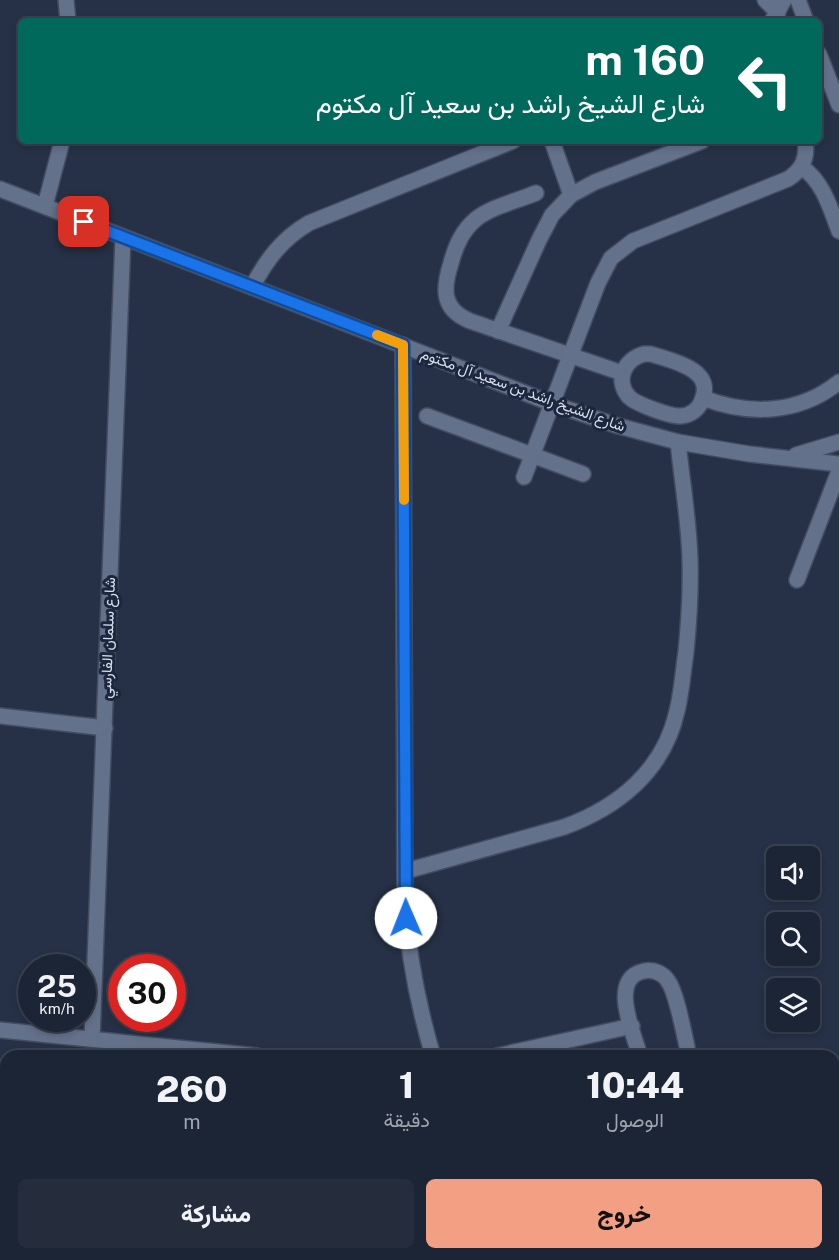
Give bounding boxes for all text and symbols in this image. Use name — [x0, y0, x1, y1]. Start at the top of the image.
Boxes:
text: 160 m — [585, 35, 705, 84]
icon: left — [726, 42, 804, 120]
text: شارع الشيخ راشد بن سعيد آل مكتوم — [316, 87, 705, 119]
pin — [58, 196, 109, 247]
icon: arrive — [67, 205, 100, 238]
street label: شارع الشيخ راشد بن سعيد آل مكتوم — [418, 345, 628, 437]
street label: شارع سلمان الفارسي — [97, 577, 123, 699]
map controls — [766, 846, 820, 1032]
button: sound — [766, 846, 820, 900]
position arrow — [374, 886, 438, 950]
button: search — [766, 912, 820, 966]
speed limit sign: 30 — [108, 954, 186, 1032]
text: 25 — [37, 968, 77, 1004]
button: layers — [766, 978, 820, 1032]
text: km/h — [39, 1000, 75, 1017]
text: 1 — [399, 1064, 415, 1106]
text: 10:44 — [586, 1064, 684, 1106]
text: 260 — [156, 1068, 228, 1110]
text: دقيقة — [384, 1108, 430, 1132]
text: الوصول — [606, 1108, 664, 1132]
text: m — [183, 1110, 200, 1134]
button: مشاركة — [18, 1179, 414, 1248]
button: خروج — [426, 1179, 822, 1248]

